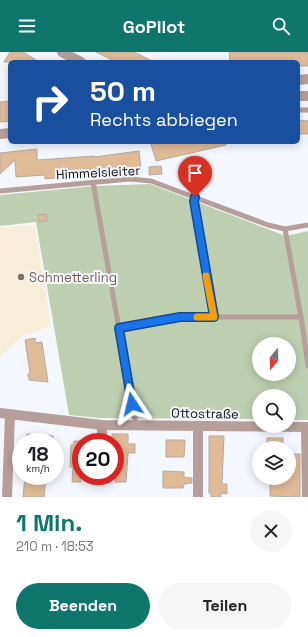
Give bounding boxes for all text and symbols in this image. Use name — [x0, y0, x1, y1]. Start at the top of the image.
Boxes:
icon: menu — [16, 15, 38, 37]
text: GoPilot — [123, 15, 185, 38]
icon: search — [270, 15, 292, 37]
text: 50 m — [90, 73, 156, 109]
icon: right — [24, 76, 76, 128]
text: Rechts abbiegen — [90, 108, 238, 131]
pin — [178, 156, 212, 197]
street label: Himmelsleiter — [56, 162, 141, 183]
icon: arrive — [184, 162, 206, 184]
place label: Schmetterling — [29, 269, 117, 286]
marker: Schmetterling — [16, 272, 26, 282]
north arrow — [252, 337, 296, 381]
map controls — [252, 337, 296, 485]
position arrow — [111, 383, 153, 425]
button: search — [252, 389, 296, 433]
street label: Ottostraße — [171, 404, 239, 423]
speed limit sign: 20 — [72, 433, 124, 485]
text: 18 — [27, 441, 49, 467]
button: layers — [252, 441, 296, 485]
text: km/h — [26, 462, 50, 475]
text: 1 Min. — [16, 507, 82, 538]
button: close — [250, 510, 292, 552]
text: 210 m · 18:53 — [16, 538, 94, 555]
button: Beenden — [16, 583, 150, 629]
button: Teilen — [158, 583, 292, 629]

